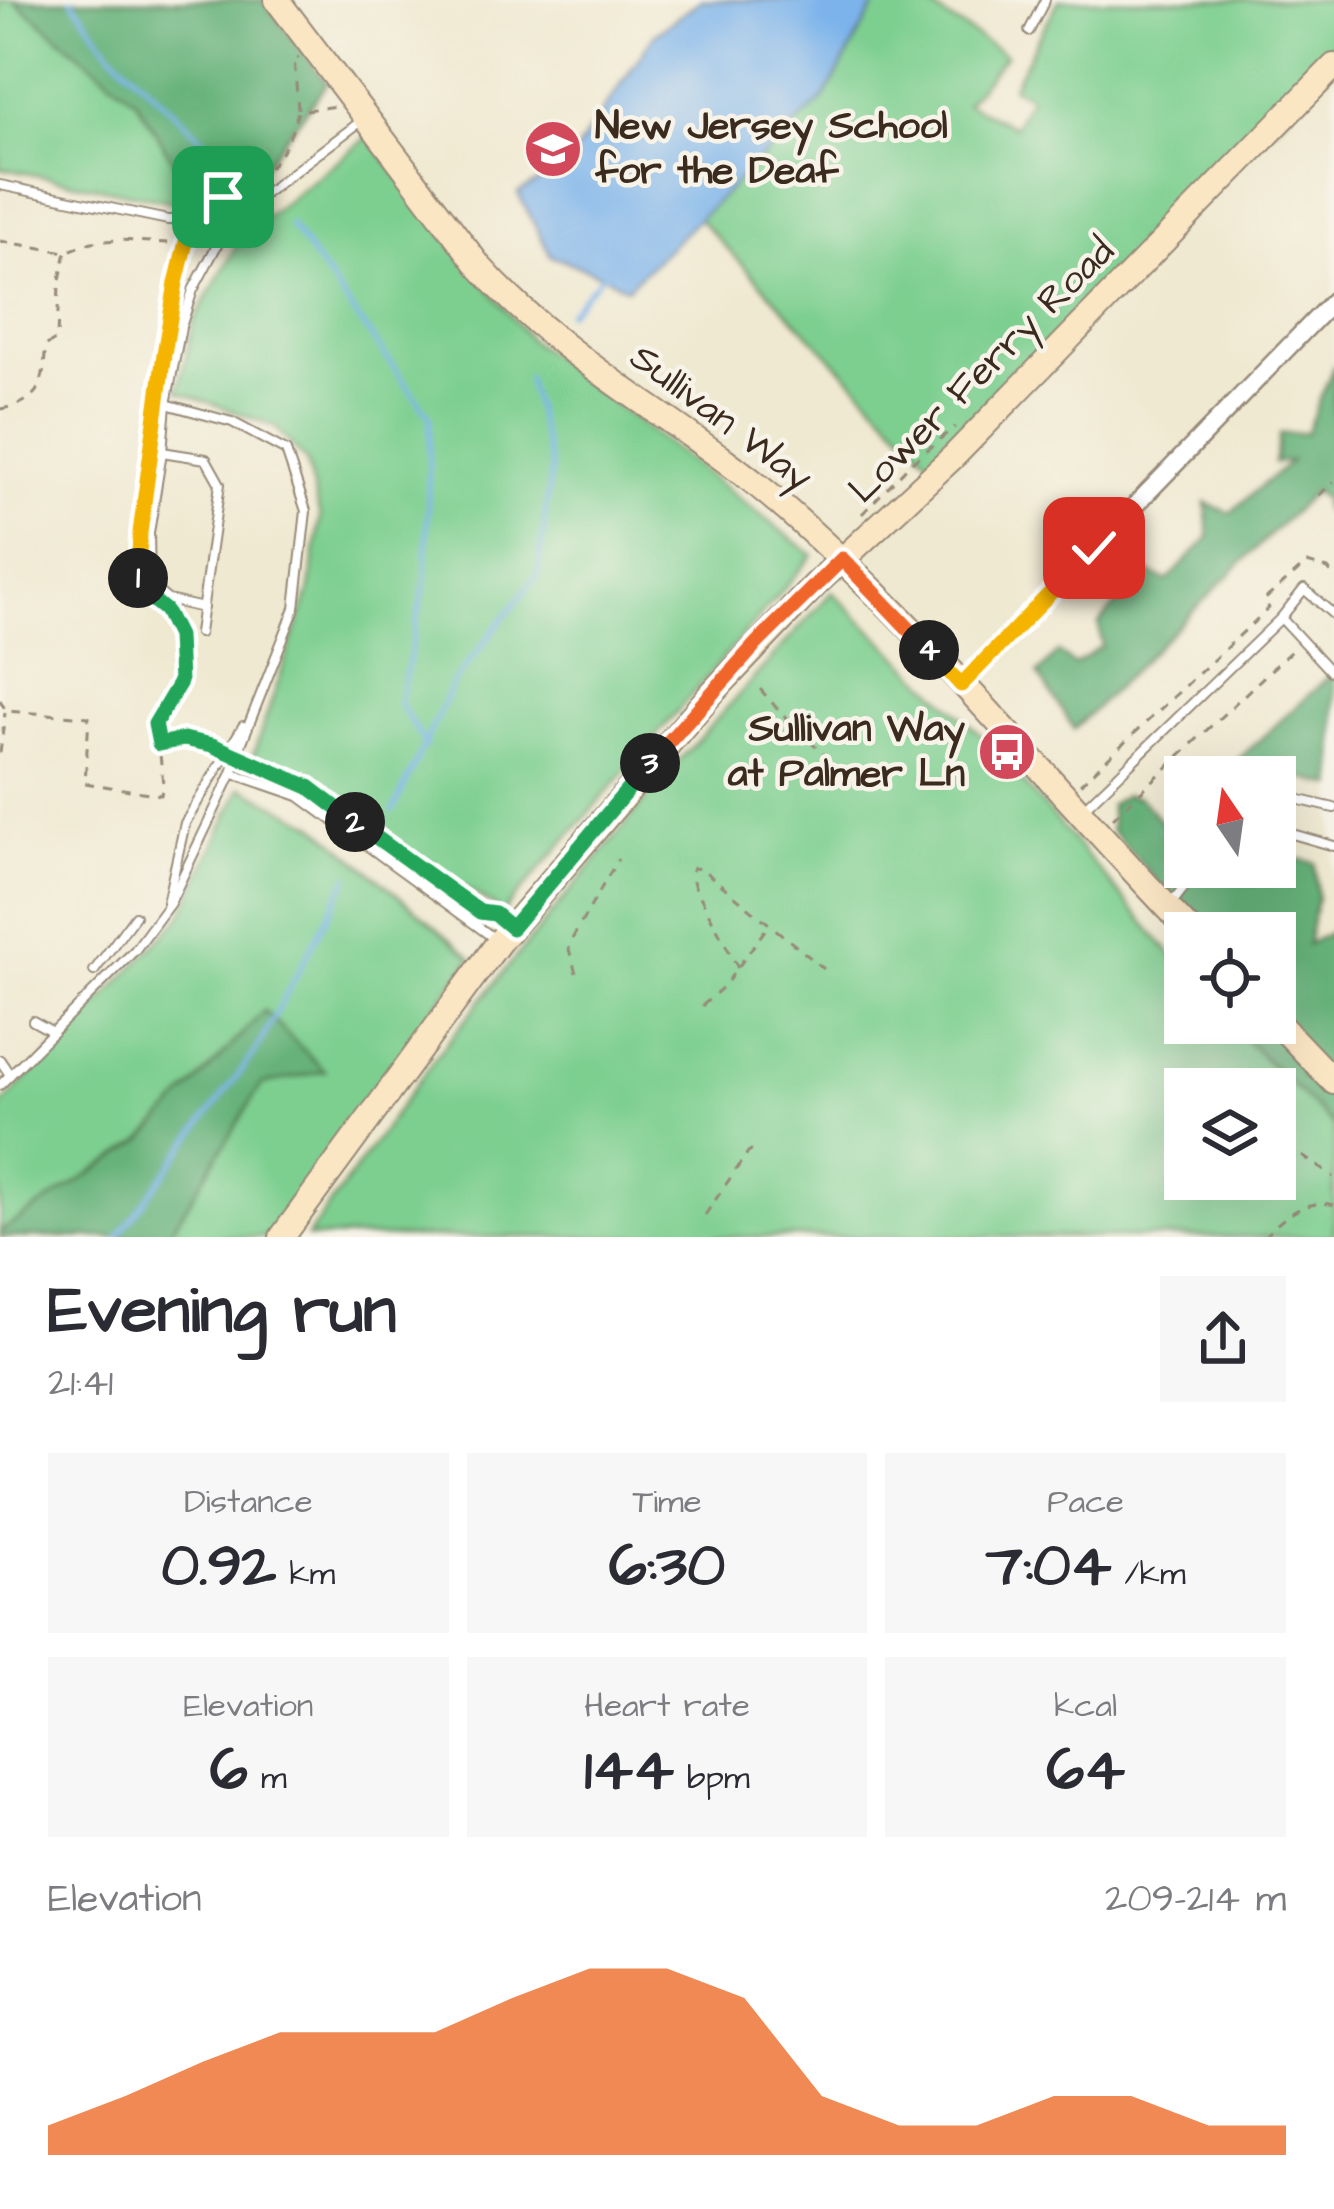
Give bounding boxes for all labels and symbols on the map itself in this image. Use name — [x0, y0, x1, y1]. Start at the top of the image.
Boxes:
place label: New Jersey School for the Deaf — [594, 100, 948, 199]
school or university icon: New Jersey School for the Deaf — [522, 118, 584, 180]
pin — [172, 146, 274, 248]
street label: Lower Ferry Road — [837, 226, 1128, 517]
street label: Sullivan Way — [618, 331, 824, 505]
pin — [1043, 497, 1145, 599]
pin: 1 — [108, 548, 168, 608]
pin: 4 — [899, 620, 959, 680]
place label: Sullivan Way at Palmer Ln — [728, 703, 966, 802]
bus stop icon: Sullivan Way at Palmer Ln — [976, 721, 1038, 783]
pin: 3 — [620, 733, 680, 793]
north arrow — [1164, 756, 1296, 888]
pin: 2 — [325, 792, 385, 852]

